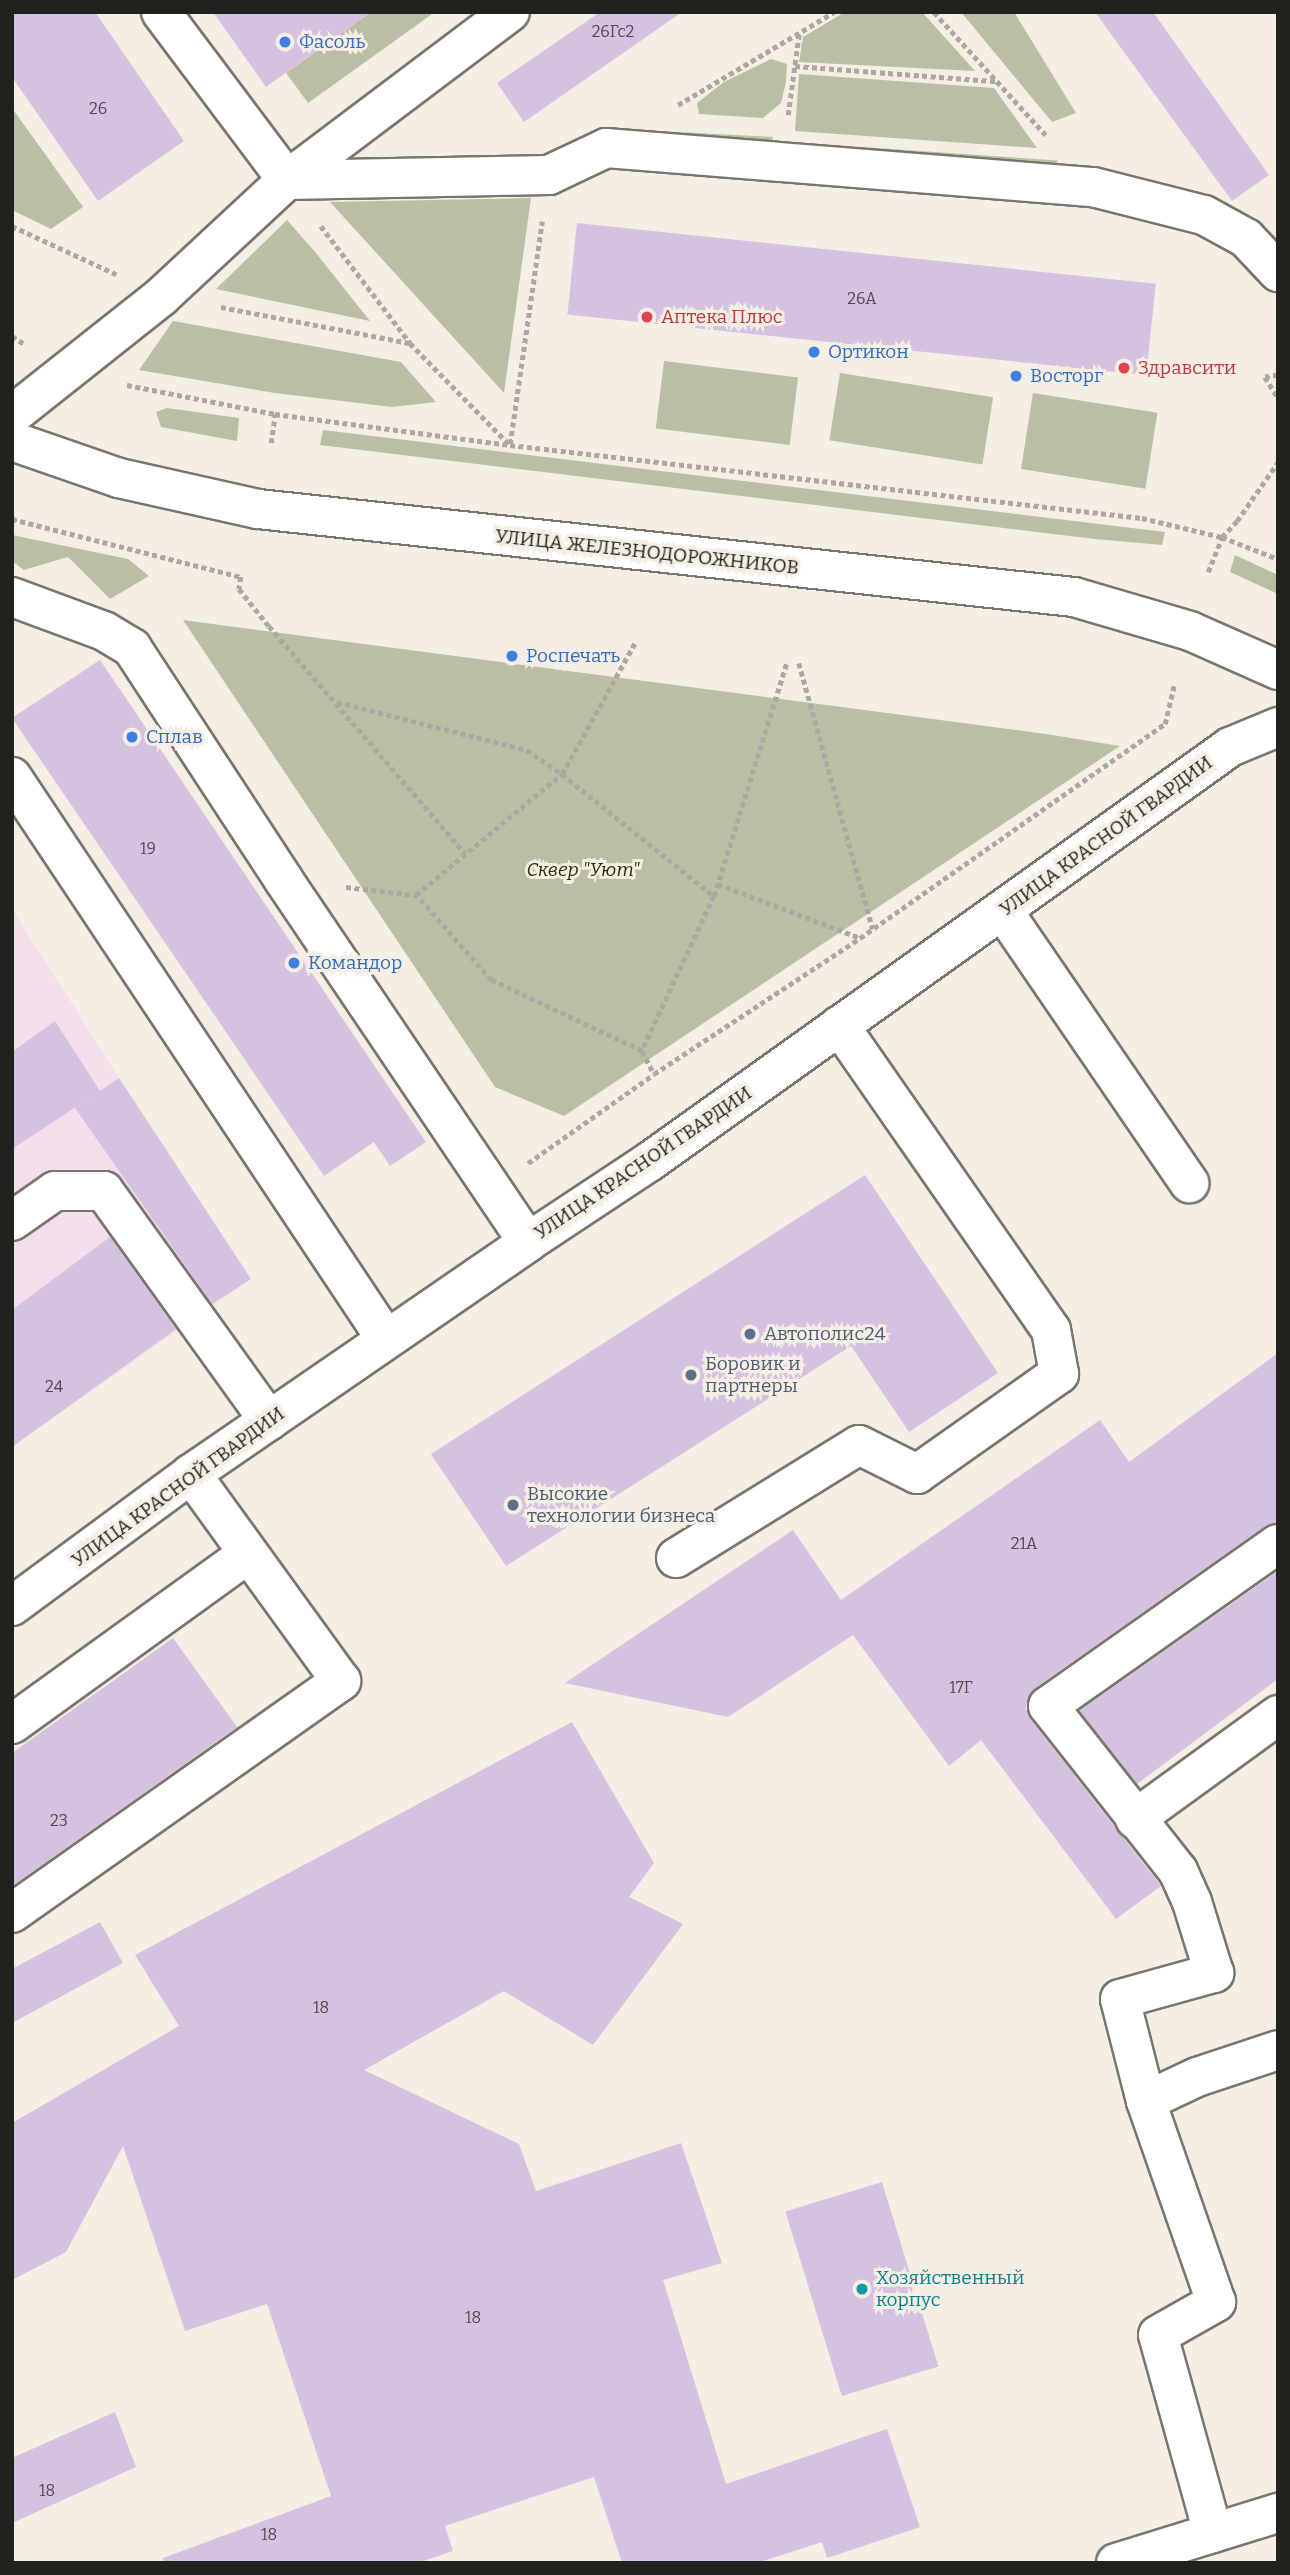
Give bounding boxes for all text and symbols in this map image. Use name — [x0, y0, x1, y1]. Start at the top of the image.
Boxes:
house number: 26Гс2 — [592, 22, 634, 42]
place label: Фасоль — [299, 31, 365, 53]
marker: Фасоль — [277, 34, 293, 50]
house number: 26 — [89, 99, 107, 119]
house number: 26А — [847, 289, 877, 309]
place label: Аптека Плюс — [661, 306, 783, 328]
marker: Аптека Плюс — [639, 309, 655, 325]
place label: Ортикон — [828, 341, 909, 363]
marker: Ортикон — [806, 344, 822, 360]
place label: Здравсити — [1138, 357, 1236, 379]
marker: Здравсити — [1116, 360, 1132, 376]
place label: Восторг — [1030, 365, 1103, 387]
marker: Восторг — [1008, 368, 1024, 384]
street label: УЛИЦА ЖЕЛЕЗНОДОРОЖНИКОВ — [494, 525, 800, 579]
place label: Роспечать — [526, 645, 620, 667]
marker: Роспечать — [504, 648, 520, 664]
place label: Сплав — [146, 726, 203, 748]
marker: Сплав — [124, 729, 140, 745]
street label: УЛИЦА КРАСНОЙ ГВАРДИИ — [995, 751, 1217, 921]
house number: 19 — [140, 839, 156, 859]
park label: Сквер "Уют" — [527, 859, 639, 881]
place label: Командор — [308, 952, 402, 974]
marker: Командор — [286, 955, 302, 971]
street label: УЛИЦА КРАСНОЙ ГВАРДИИ — [530, 1082, 756, 1244]
place label: Автополис24 — [764, 1323, 886, 1345]
marker: Автополис24 — [742, 1326, 758, 1342]
place label: Боровик и партнеры — [705, 1353, 800, 1397]
marker: Боровик и партнеры — [683, 1367, 699, 1383]
house number: 24 — [45, 1377, 63, 1397]
street label: УЛИЦА КРАСНОЙ ГВАРДИИ — [67, 1402, 289, 1572]
place label: Высокие технологии бизнеса — [527, 1483, 715, 1527]
marker: Высокие технологии бизнеса — [505, 1497, 521, 1513]
house number: 21А — [1011, 1534, 1037, 1554]
house number: 17Г — [949, 1678, 973, 1698]
house number: 23 — [50, 1811, 68, 1831]
house number: 18 — [313, 1998, 329, 2018]
place label: Хозяйственный корпус — [876, 2267, 1025, 2311]
marker: Хозяйственный корпус — [854, 2281, 870, 2297]
house number: 18 — [465, 2308, 481, 2328]
house number: 18 — [39, 2481, 55, 2501]
house number: 18 — [261, 2525, 277, 2545]

